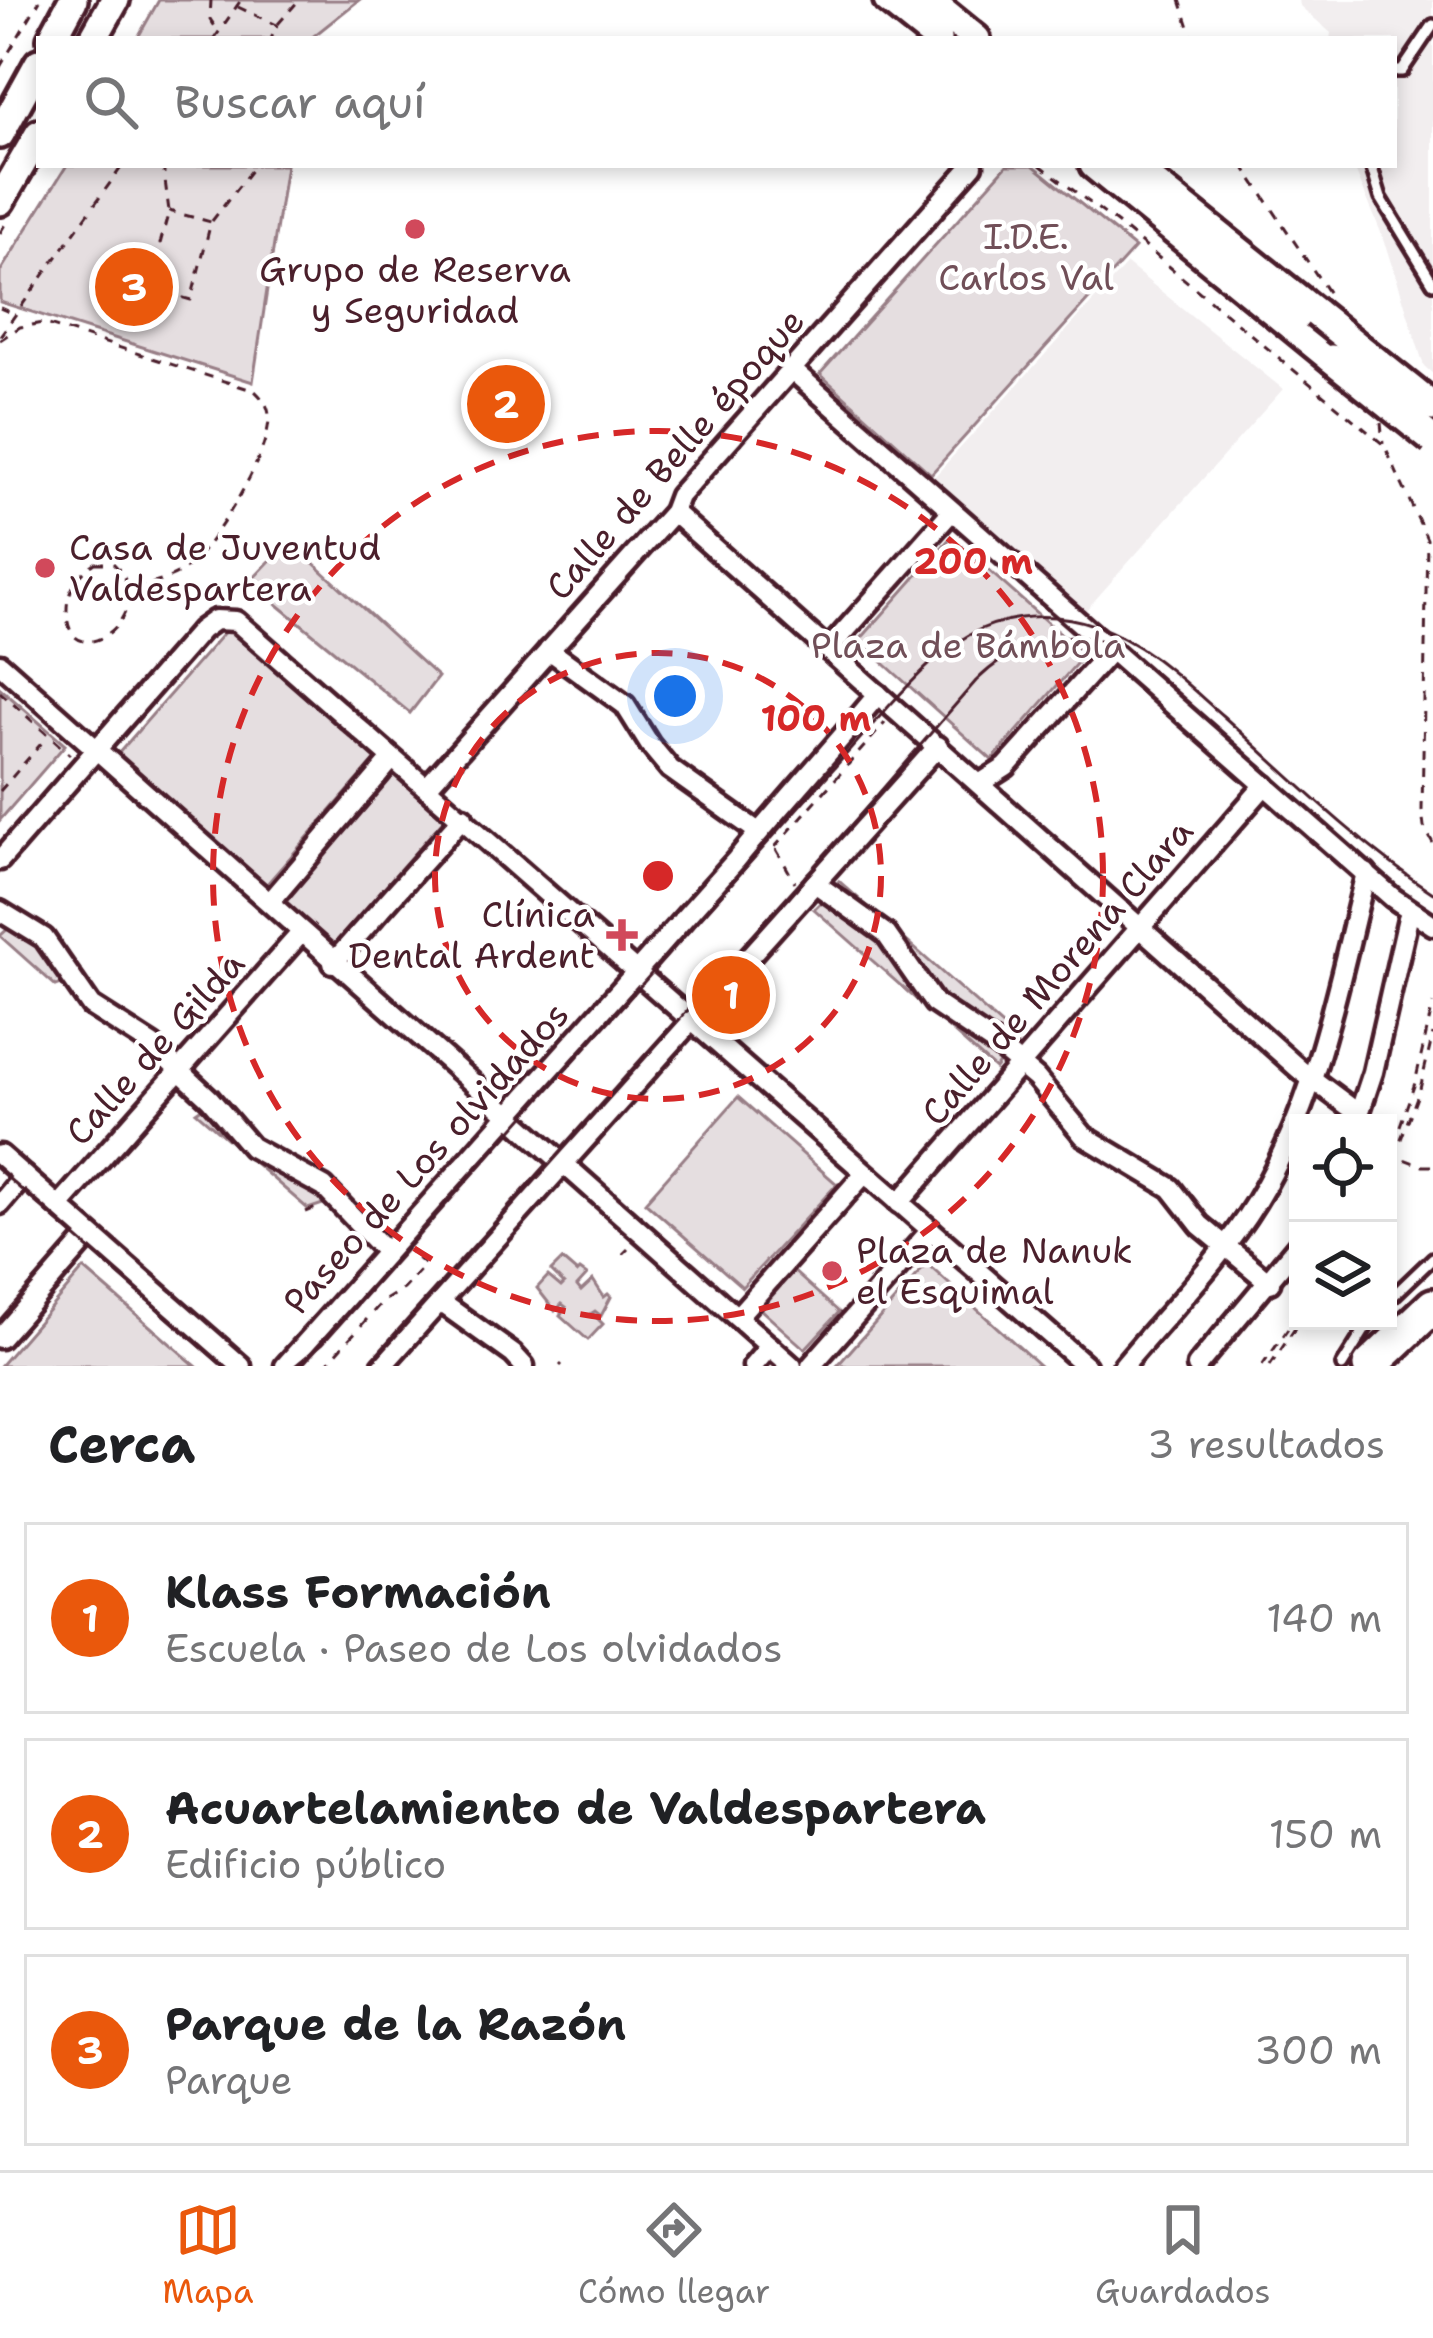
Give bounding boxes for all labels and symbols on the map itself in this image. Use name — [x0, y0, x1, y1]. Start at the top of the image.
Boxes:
park label: I.D.E. Carlos Val — [938, 212, 1114, 302]
marker: Grupo de Reserva y Seguridad — [402, 216, 428, 242]
pin: 3 — [95, 242, 173, 332]
place label: Grupo de Reserva y Seguridad — [259, 245, 571, 335]
street label: Calle de Belle époque — [534, 298, 816, 610]
pin: 2 — [467, 359, 545, 449]
place label: Casa de Juventud Valdespartera — [69, 523, 381, 613]
text: 200 m — [913, 537, 1033, 586]
marker: Casa de Juventud Valdespartera — [32, 555, 58, 581]
park label: Plaza de Bámbola — [811, 621, 1125, 670]
your location — [645, 666, 705, 726]
text: 100 m — [761, 694, 872, 743]
street label: Calle de Morena Clara — [910, 808, 1204, 1136]
centre of rings — [637, 855, 679, 897]
place label: Clínica Dental Ardent — [348, 890, 595, 980]
marker: Clínica Dental Ardent — [606, 919, 638, 951]
street label: Calle de Gilda — [55, 940, 255, 1156]
pin: 1 — [692, 950, 770, 1040]
street label: Paseo de Los olvidados — [272, 991, 580, 1325]
place label: Plaza de Nanuk el Esquimal — [856, 1226, 1133, 1316]
marker: Plaza de Nanuk el Esquimal — [819, 1258, 845, 1284]

